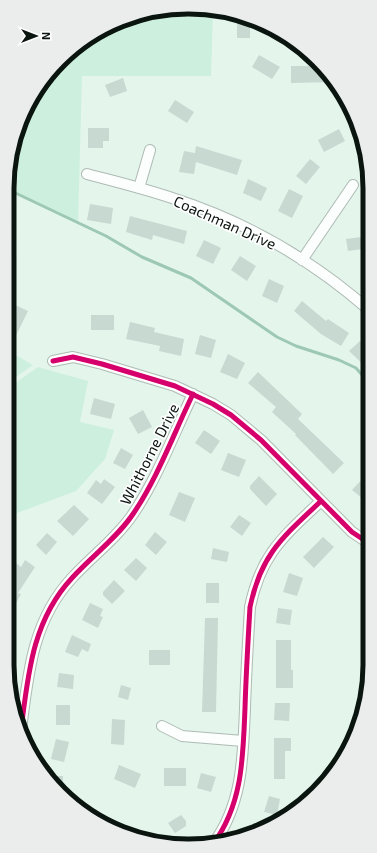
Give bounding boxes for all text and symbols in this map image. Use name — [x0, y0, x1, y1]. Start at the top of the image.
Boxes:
north arrow — [16, 16, 56, 56]
text: N — [40, 32, 53, 40]
street label: Coachman Drive — [171, 191, 279, 253]
street label: Whithorne Drive — [116, 400, 182, 508]

